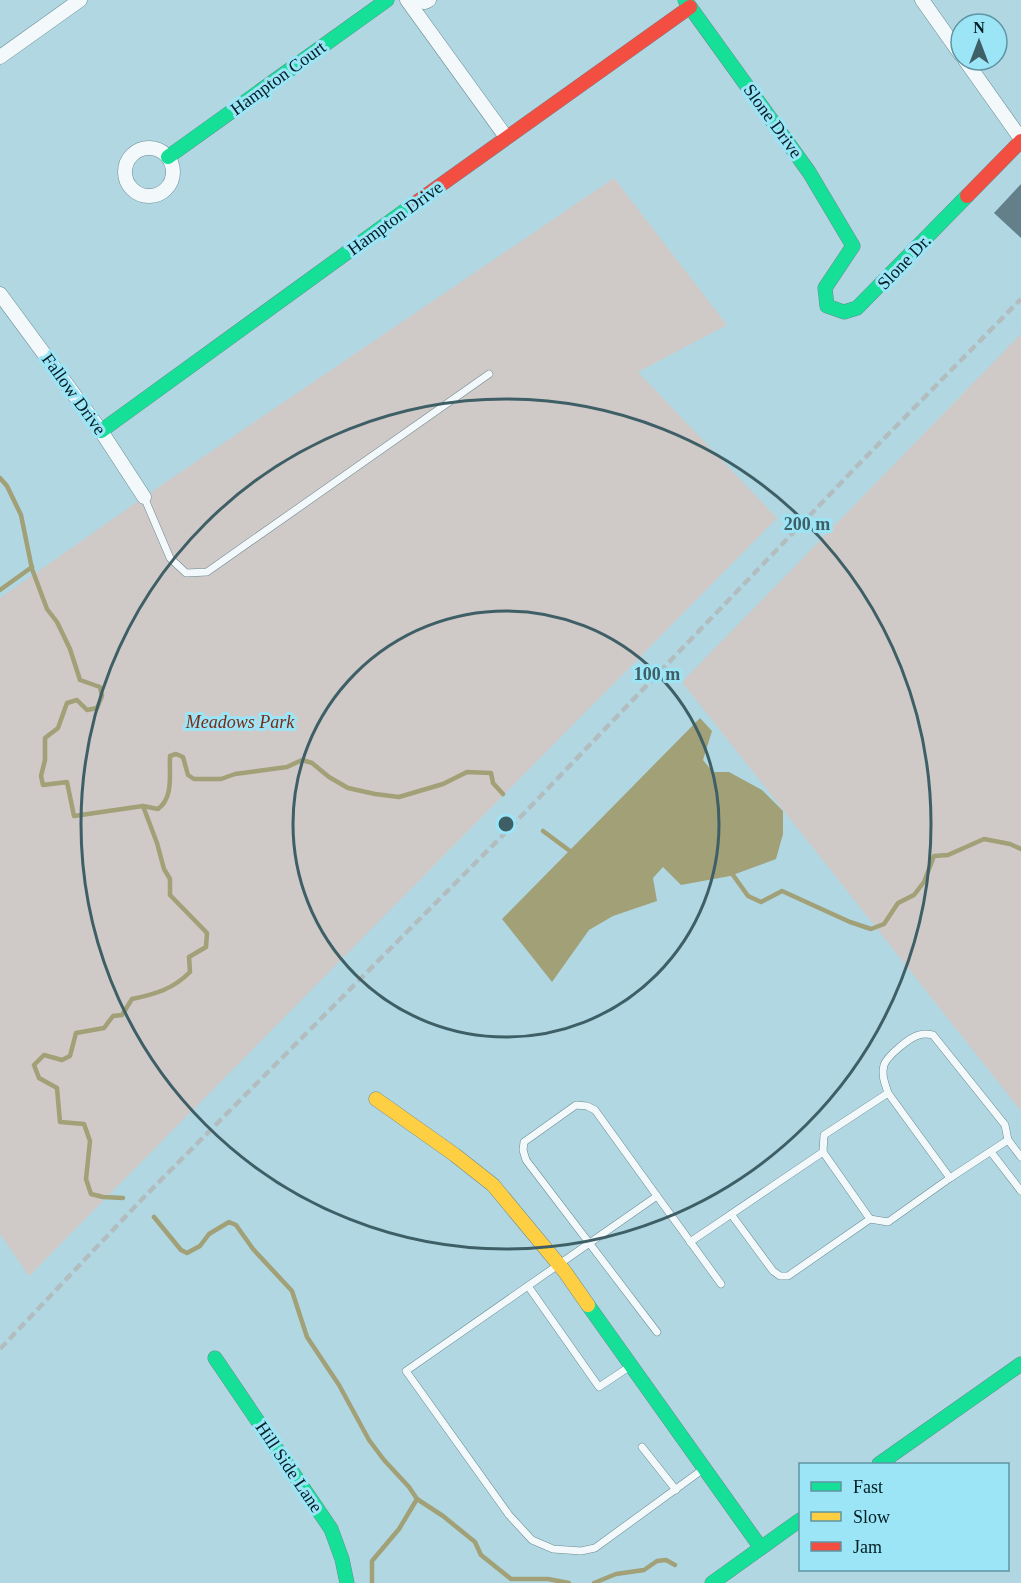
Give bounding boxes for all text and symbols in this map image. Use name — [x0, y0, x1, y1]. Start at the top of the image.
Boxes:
north arrow — [949, 12, 1009, 72]
text: N — [973, 19, 985, 36]
street label: Hampton Court — [227, 37, 329, 119]
street label: Slone Drive — [739, 80, 807, 162]
street label: Hampton Drive — [344, 177, 446, 259]
street label: Slone Dr. — [873, 231, 935, 293]
street label: Fallow Drive — [38, 349, 110, 439]
text: 200 m — [784, 514, 830, 534]
text: 100 m — [634, 664, 680, 684]
park label: Meadows Park — [185, 712, 295, 732]
centre of rings — [496, 814, 516, 834]
street label: Hill Side Lane — [251, 1418, 327, 1516]
legend — [799, 1463, 1009, 1571]
text: Fast — [853, 1477, 883, 1497]
text: Slow — [853, 1507, 890, 1527]
text: Jam — [853, 1537, 882, 1557]

